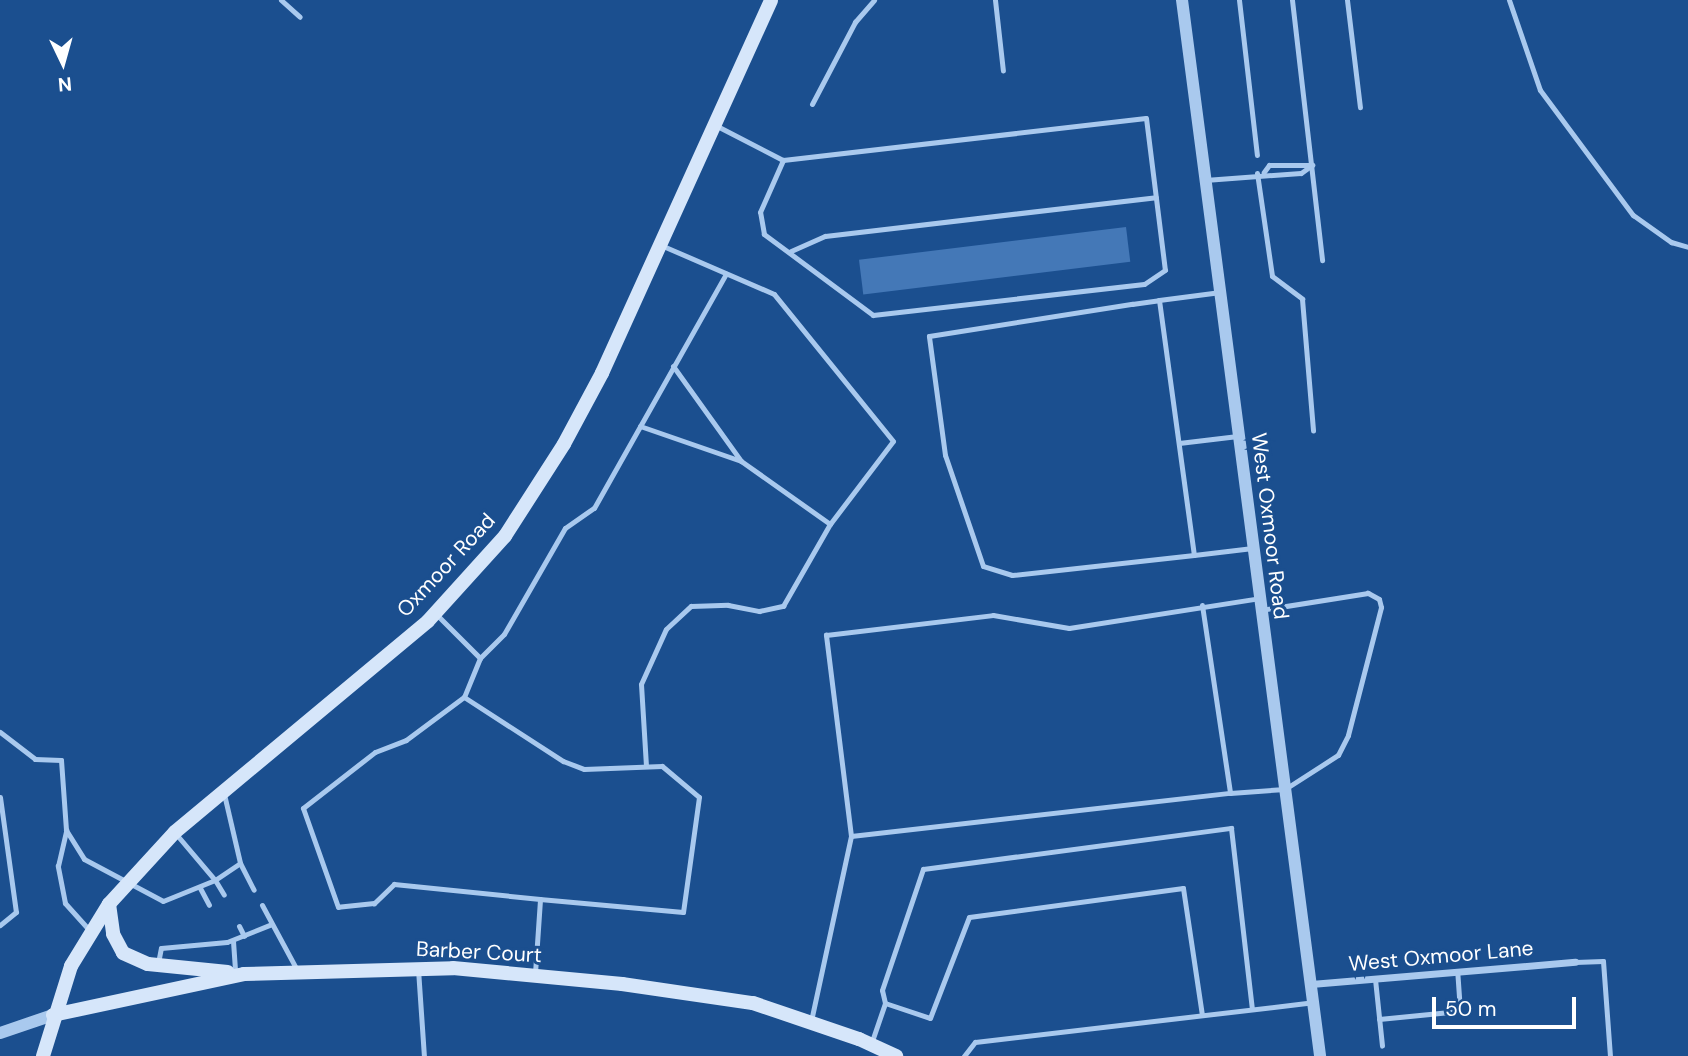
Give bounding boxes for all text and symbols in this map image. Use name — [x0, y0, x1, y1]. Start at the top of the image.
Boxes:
north arrow — [28, 28, 98, 98]
text: N — [57, 71, 73, 97]
street label: West Oxmoor Road — [1246, 431, 1294, 621]
street label: Oxmoor Road — [392, 508, 500, 622]
street label: West Oxmoor Lane — [1348, 935, 1534, 977]
street label: Barber Court — [416, 936, 542, 968]
scale bar — [1436, 982, 1580, 1026]
text: 50 m — [1445, 995, 1496, 1023]

